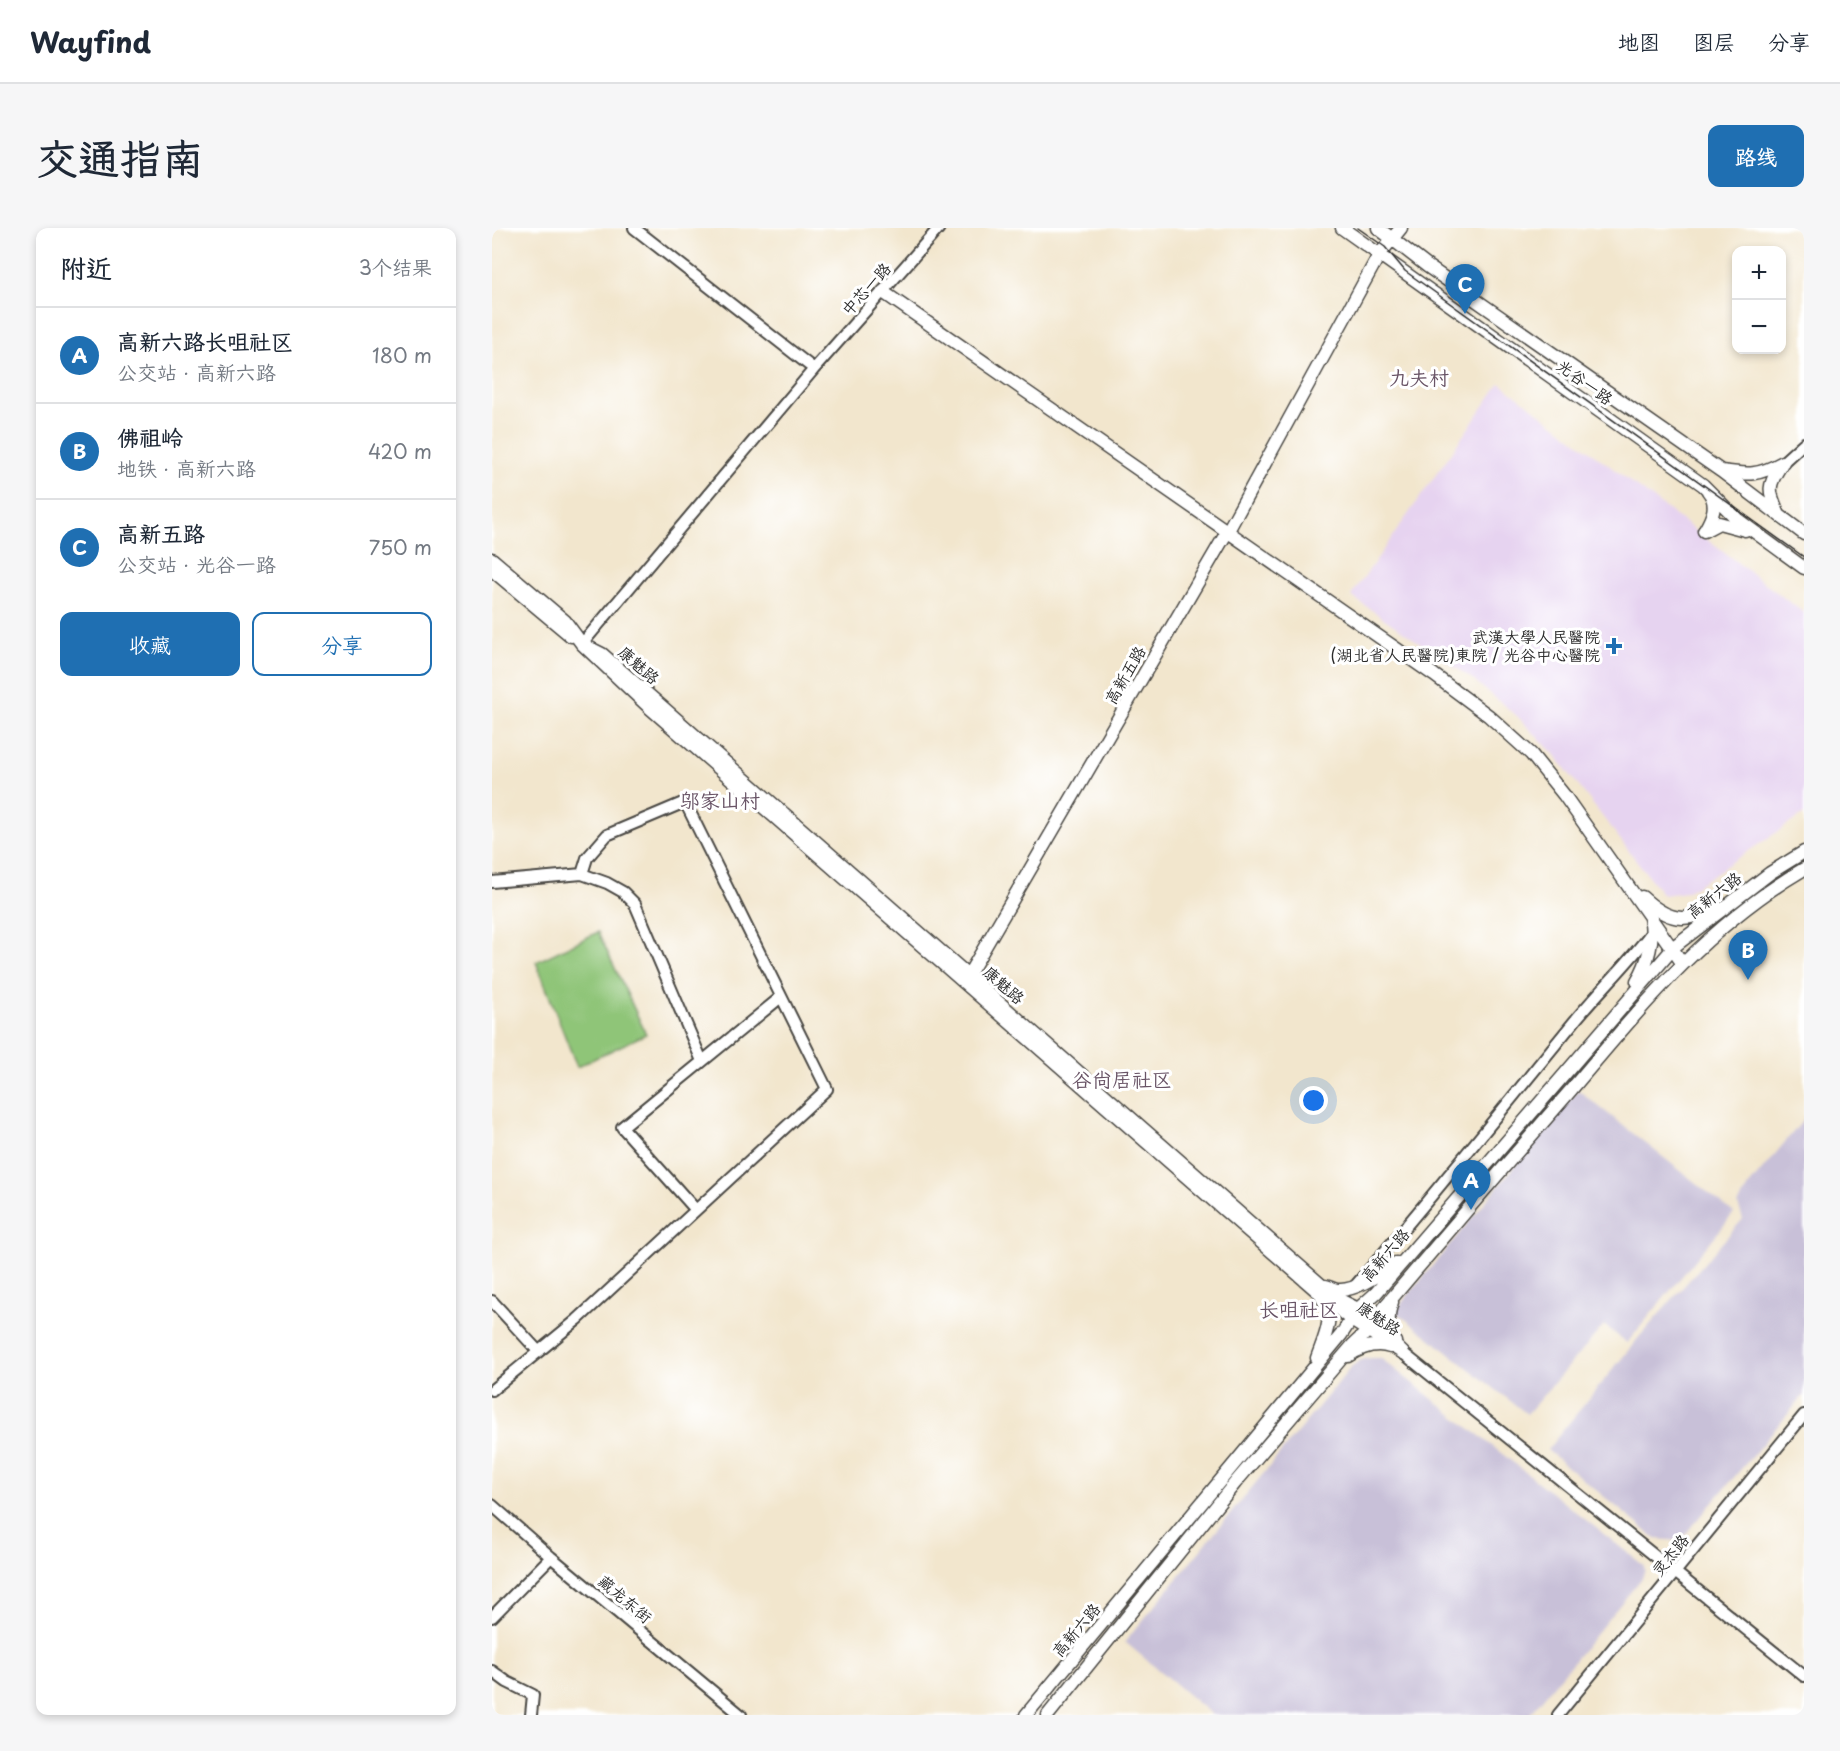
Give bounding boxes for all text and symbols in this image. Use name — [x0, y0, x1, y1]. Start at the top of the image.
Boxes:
text: Wayfind — [30, 20, 151, 63]
text: 地图 — [1618, 25, 1660, 57]
text: 图层 — [1693, 25, 1735, 57]
text: 分享 — [1768, 25, 1810, 57]
text: 交通指南 — [36, 125, 204, 188]
button: 路线 — [1708, 125, 1804, 187]
map controls — [1732, 246, 1786, 354]
button: + — [1732, 246, 1786, 300]
text: 附近 — [60, 248, 112, 287]
text: 3个结果 — [359, 252, 432, 282]
street label: 中芯一路 — [835, 257, 896, 320]
pin: C — [1446, 264, 1484, 314]
button: − — [1732, 300, 1786, 354]
text: 高新六路长咀社区 — [117, 324, 293, 357]
text: A — [72, 340, 87, 370]
text: 180 m — [372, 340, 432, 370]
street label: 光谷一路 — [1553, 353, 1619, 410]
text: 公交站 · 高新六路 — [117, 357, 276, 387]
district label: 九夫村 — [1389, 362, 1449, 392]
text: 佛祖岭 — [117, 420, 183, 453]
text: B — [73, 436, 86, 466]
text: 420 m — [368, 436, 432, 466]
text: 地铁 · 高新六路 — [117, 453, 256, 483]
text: 高新五路 — [117, 516, 205, 549]
text: C — [72, 532, 87, 562]
text: 750 m — [369, 532, 432, 562]
text: 公交站 · 光谷一路 — [117, 549, 276, 579]
button: 收藏 — [60, 612, 240, 676]
button: 分享 — [252, 612, 432, 676]
place label: 武漢大學人民醫院 (湖北省人民醫院)東院 / 光谷中心醫院 — [1330, 624, 1600, 666]
marker: 武漢大學人民醫院 (湖北省人民醫院)東院 / 光谷中心醫院 — [1605, 637, 1623, 655]
street label: 康魅路 — [614, 639, 666, 689]
street label: 高新五路 — [1098, 641, 1151, 708]
district label: 邬家山村 — [680, 785, 760, 815]
street label: 高新六路 — [1681, 865, 1746, 923]
pin: B — [1728, 930, 1768, 980]
street label: 康魅路 — [979, 959, 1031, 1009]
district label: 谷尚居社区 — [1072, 1064, 1172, 1094]
your location — [1299, 1086, 1328, 1115]
pin: A — [1452, 1160, 1490, 1210]
street label: 高新六路 — [1354, 1222, 1414, 1286]
district label: 长咀社区 — [1259, 1294, 1339, 1324]
street label: 康魅路 — [1353, 1294, 1406, 1340]
street label: 灵杰路 — [1645, 1528, 1694, 1581]
street label: 藏龙东街 — [593, 1568, 658, 1628]
street label: 高新六路 — [1045, 1597, 1105, 1662]

